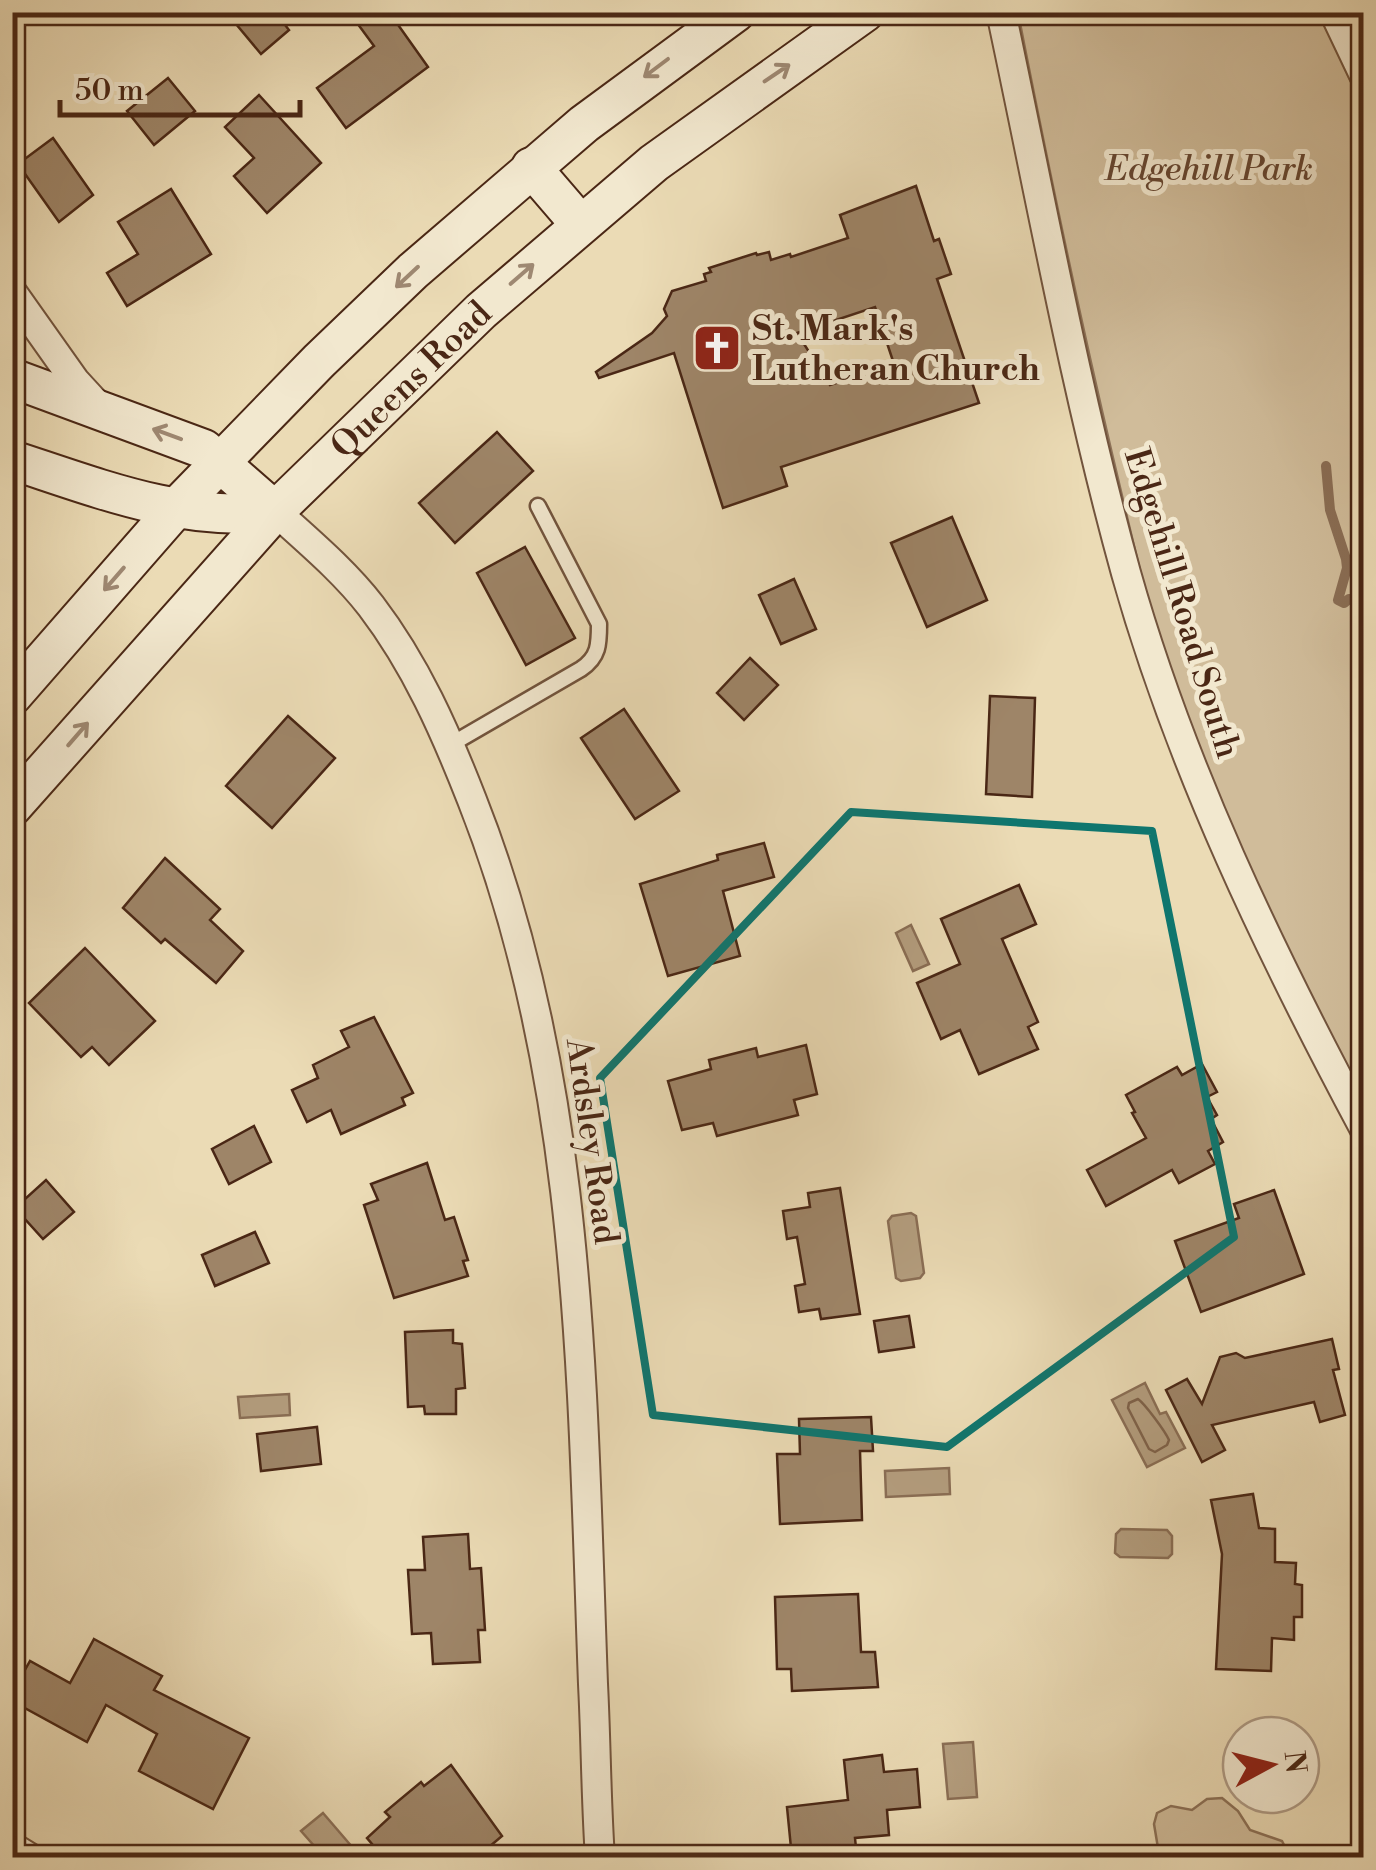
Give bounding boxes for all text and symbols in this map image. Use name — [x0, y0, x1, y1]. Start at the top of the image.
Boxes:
scale bar — [60, 55, 300, 117]
one-way arrow — [643, 58, 670, 79]
one-way arrow — [763, 63, 791, 84]
text: 50 m — [75, 72, 144, 110]
park label: Edgehill Park — [1103, 148, 1313, 191]
one-way arrow — [509, 263, 535, 285]
one-way arrow — [395, 265, 420, 288]
street label: Queens Road — [322, 293, 501, 468]
place label: St. Mark's Lutheran Church — [752, 308, 1040, 391]
church icon: St. Mark's Lutheran Church — [691, 322, 743, 374]
one-way arrow — [152, 424, 183, 442]
street label: Edgehill Road South — [1114, 443, 1249, 764]
one-way arrow — [102, 566, 125, 591]
one-way arrow — [66, 722, 89, 747]
street label: Ardsley Road — [556, 1035, 627, 1247]
north arrow — [1221, 1715, 1321, 1815]
text: N — [1276, 1749, 1313, 1775]

